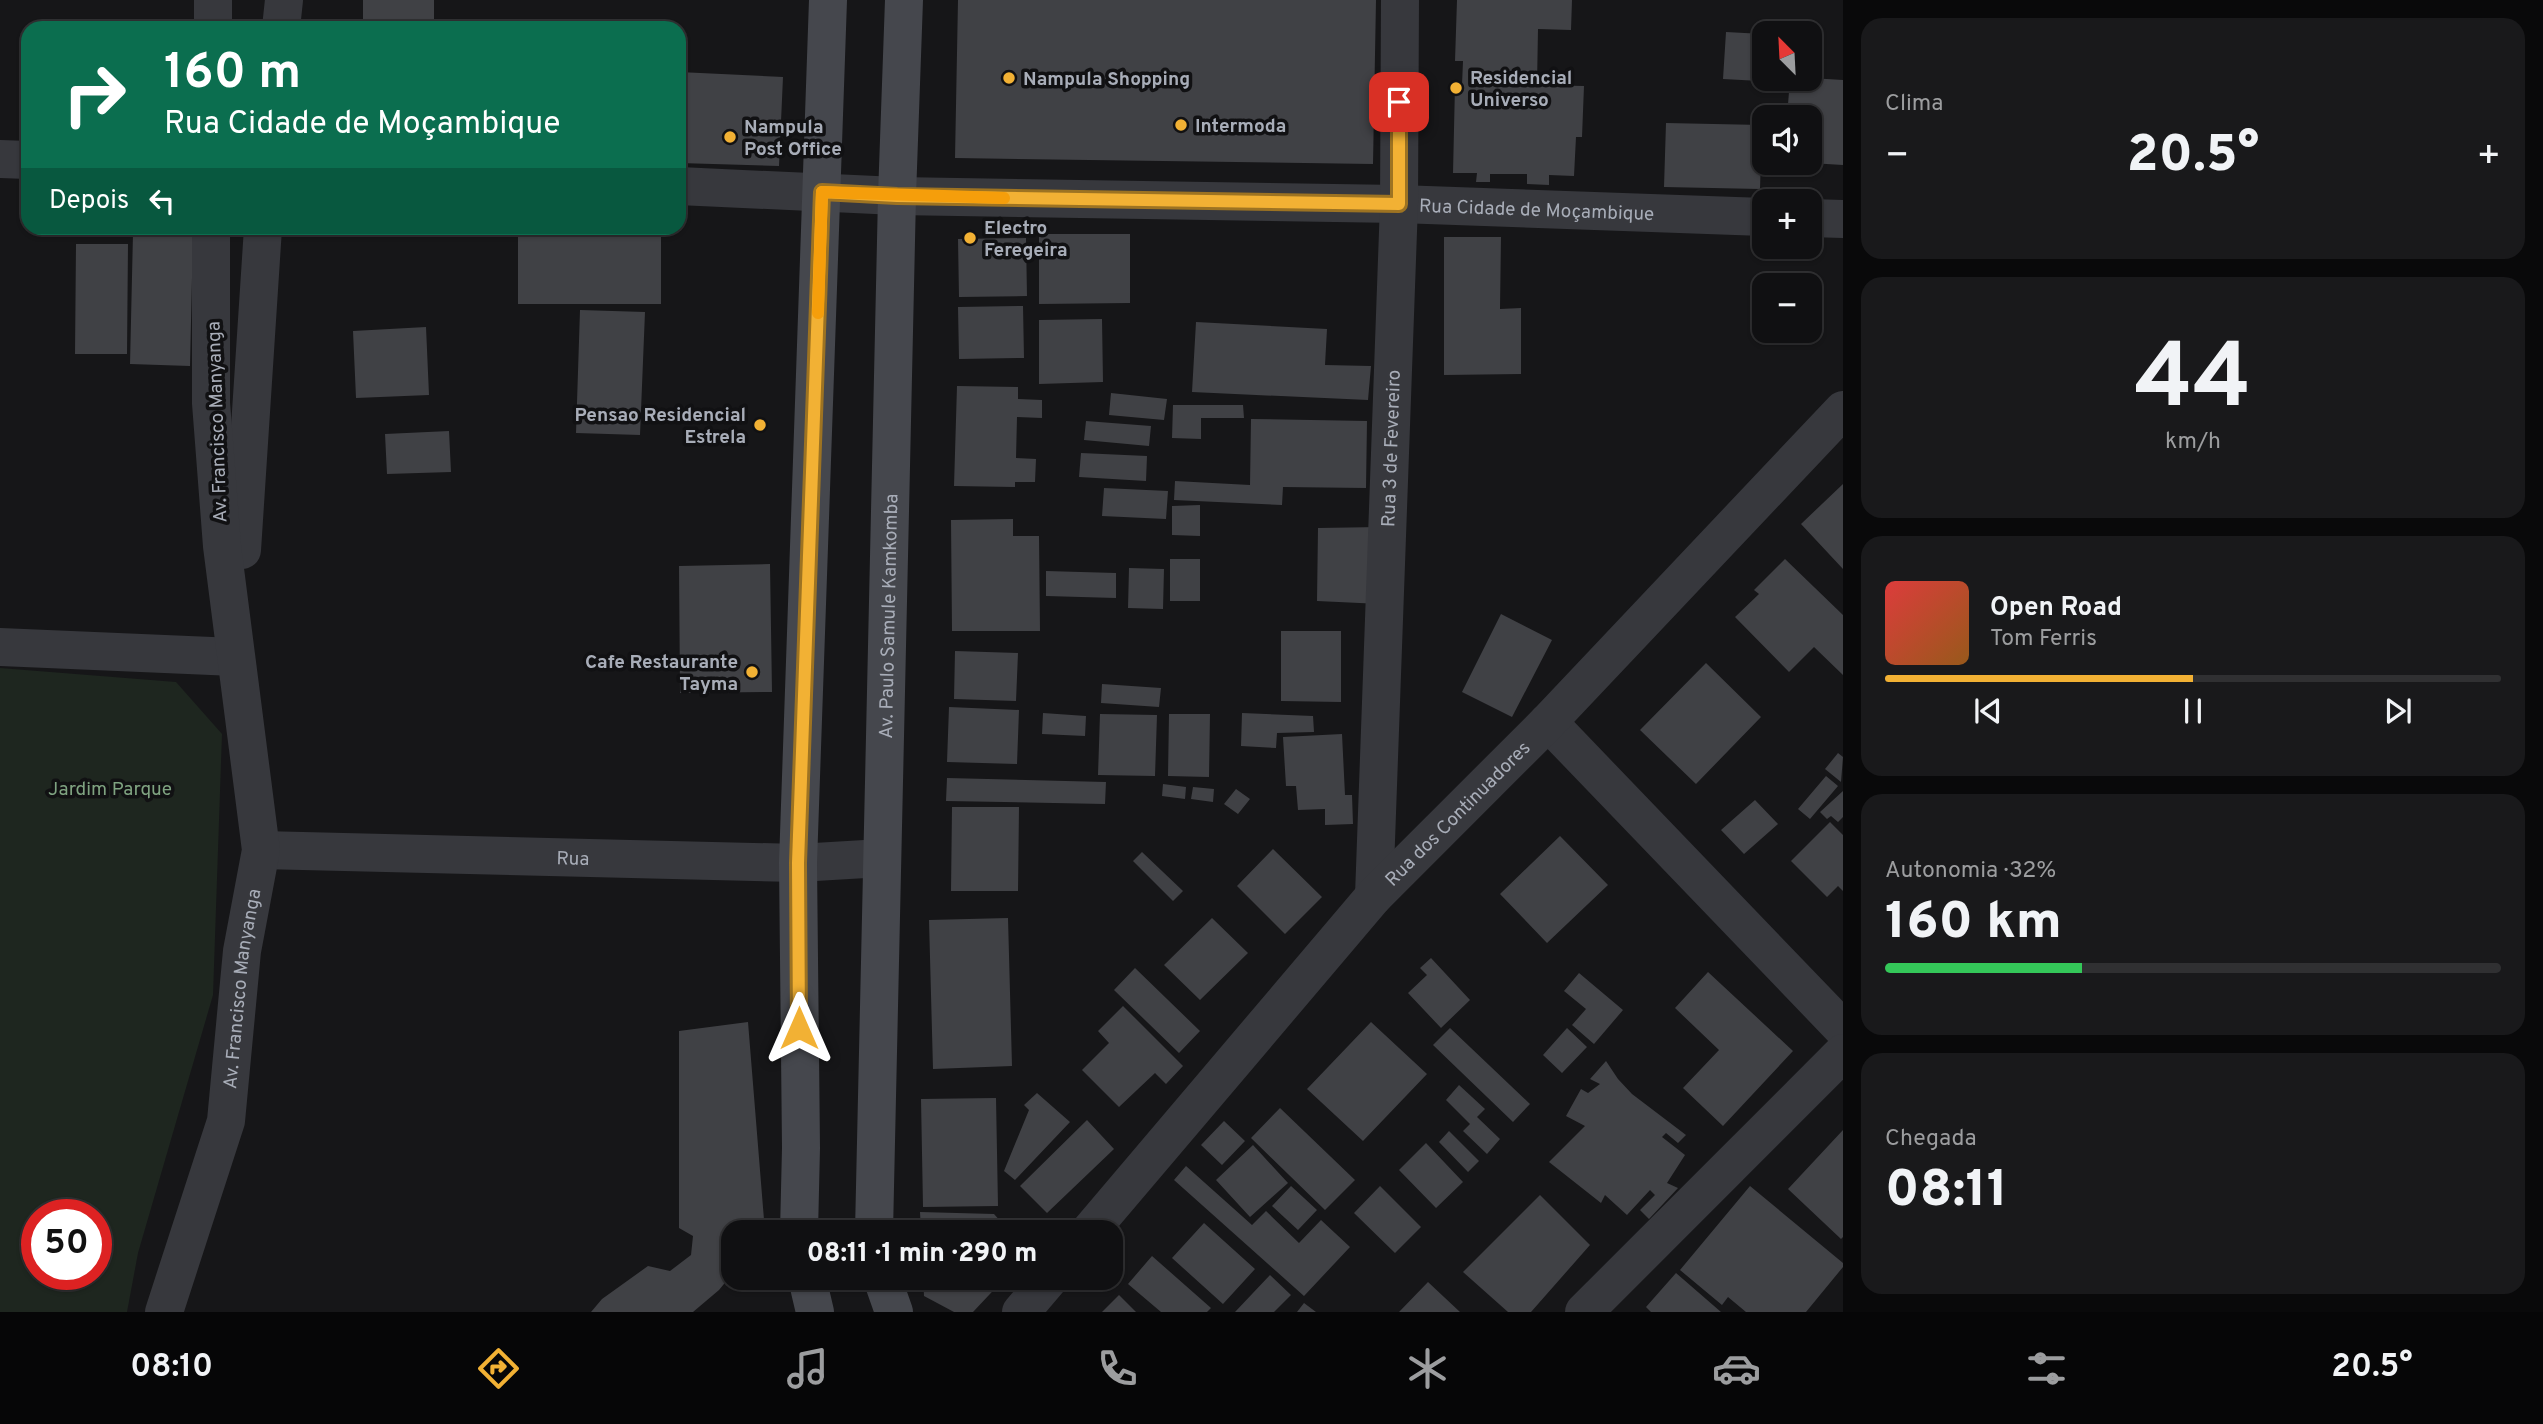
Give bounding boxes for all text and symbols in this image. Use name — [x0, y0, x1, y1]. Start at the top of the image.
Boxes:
north arrow — [1752, 21, 1822, 91]
map controls — [1752, 21, 1822, 343]
text: 160 m — [164, 44, 301, 106]
icon: right — [49, 49, 140, 140]
place label: Residencial Universo — [1470, 67, 1572, 113]
place label: Nampula Shopping — [1023, 68, 1190, 92]
marker: Nampula Shopping — [1001, 70, 1017, 86]
pin — [1369, 72, 1429, 132]
marker: Residencial Universo — [1448, 80, 1464, 96]
icon: arrive — [1380, 83, 1418, 121]
text: Clima — [1885, 90, 1943, 119]
text: Rua Cidade de Moçambique — [164, 105, 560, 145]
button: sound — [1752, 105, 1822, 175]
place label: Intermoda — [1195, 115, 1286, 139]
place label: Nampula Post Office — [744, 116, 842, 162]
marker: Intermoda — [1173, 117, 1189, 133]
text: 20.5° — [2127, 124, 2259, 190]
marker: Nampula Post Office — [722, 129, 738, 145]
text: − — [1885, 133, 1910, 182]
text: + — [2476, 133, 2501, 182]
icon: left — [143, 182, 181, 220]
text: Depois — [49, 185, 129, 218]
button: + — [1752, 189, 1822, 259]
street label: Rua Cidade de Moçambique — [1418, 195, 1655, 227]
place label: Electro Feregeira — [984, 217, 1068, 263]
marker: Electro Feregeira — [962, 230, 978, 246]
button: − — [1752, 273, 1822, 343]
street label: Av. Francisco Manyanga — [202, 321, 234, 523]
text: 44 — [2135, 325, 2251, 440]
street label: Rua 3 de Fevereiro — [1377, 369, 1407, 528]
place label: Pensao Residencial Estrela — [574, 404, 746, 450]
marker: Pensao Residencial Estrela — [752, 417, 768, 433]
text: km/h — [2165, 428, 2221, 457]
street label: Av. Paulo Samule Kamkomba — [875, 493, 904, 739]
text: Open Road — [1990, 592, 2122, 625]
text: Tom Ferris — [1990, 625, 2097, 654]
place label: Cafe Restaurante Tayma — [585, 651, 738, 697]
marker: Cafe Restaurante Tayma — [744, 664, 760, 680]
icon: previous — [1969, 692, 2007, 730]
icon: pause — [2174, 692, 2212, 730]
icon: next — [2379, 692, 2417, 730]
street label: Rua dos Continuadores — [1381, 737, 1536, 892]
park label: Jardim Parque — [48, 778, 172, 802]
street label: Rua — [556, 847, 590, 872]
text: Autonomia · 32% — [1885, 857, 2056, 886]
street label: Av. Francisco Manyanga — [219, 887, 267, 1090]
text: 160 km — [1885, 891, 2062, 957]
position arrow — [762, 991, 836, 1065]
text: Chegada — [1885, 1125, 1977, 1154]
text: 08:11 — [1885, 1159, 2008, 1225]
speed limit sign: 50 — [21, 1199, 112, 1290]
text: 08:11 · 1 min · 290 m — [807, 1238, 1037, 1271]
icon: directions — [474, 1344, 523, 1393]
icon: music — [783, 1344, 832, 1393]
icon: phone — [1093, 1344, 1142, 1393]
icon: climate — [1403, 1344, 1452, 1393]
icon: car — [1712, 1344, 1761, 1393]
icon: filters — [2022, 1344, 2071, 1393]
text: 08:10 — [130, 1348, 213, 1388]
text: 20.5° — [2331, 1348, 2413, 1388]

